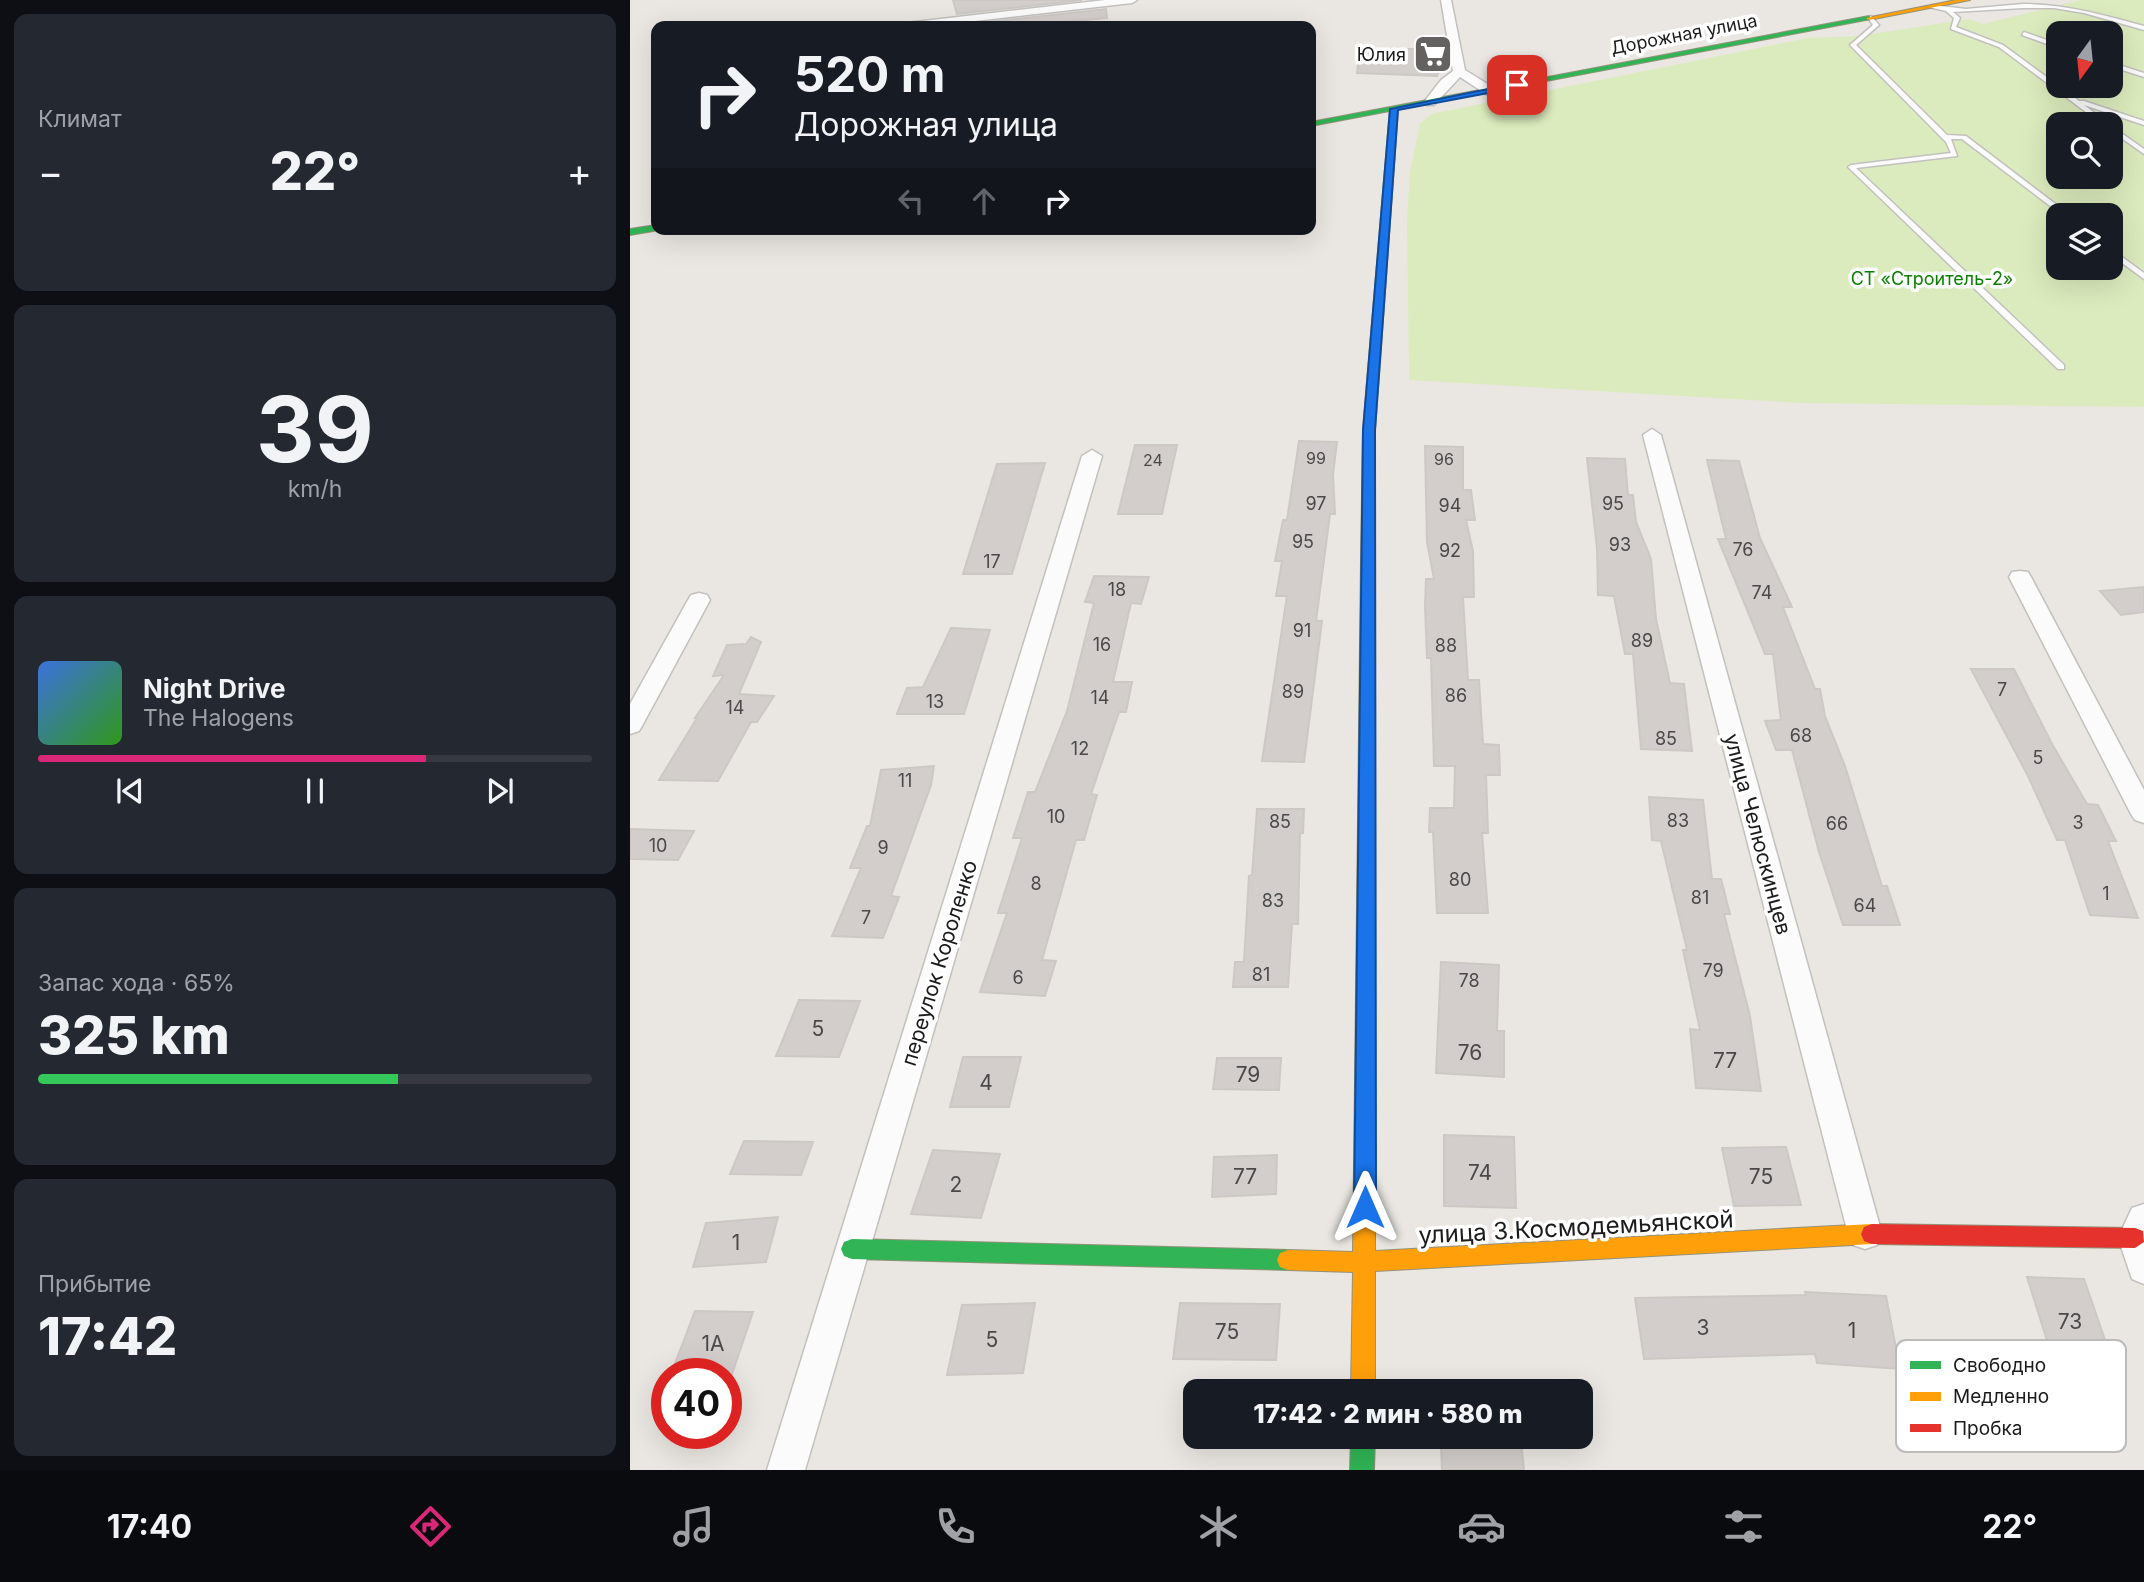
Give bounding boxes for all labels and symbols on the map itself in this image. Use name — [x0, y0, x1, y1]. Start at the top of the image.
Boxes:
street label: Дорожная улица — [1609, 10, 1759, 58]
north arrow — [2046, 21, 2123, 98]
supermarket icon: Юлия — [1412, 33, 1454, 75]
place label: Юлия — [1357, 44, 1406, 65]
pin — [1487, 55, 1547, 115]
park label: СТ «Строитель-2» — [1851, 268, 2013, 289]
house number: 99 — [1306, 448, 1326, 468]
house number: 96 — [1434, 449, 1454, 469]
house number: 24 — [1143, 450, 1163, 470]
house number: 97 — [1306, 493, 1327, 514]
house number: 95 — [1602, 493, 1624, 514]
house number: 94 — [1439, 495, 1461, 516]
house number: 95 — [1292, 531, 1314, 552]
house number: 93 — [1609, 534, 1631, 555]
house number: 76 — [1732, 539, 1754, 560]
house number: 92 — [1439, 540, 1461, 561]
house number: 17 — [983, 551, 1001, 572]
house number: 18 — [1108, 579, 1126, 600]
house number: 74 — [1752, 582, 1772, 603]
house number: 91 — [1293, 620, 1311, 641]
house number: 89 — [1631, 630, 1653, 651]
house number: 16 — [1093, 634, 1111, 655]
house number: 88 — [1435, 635, 1457, 656]
house number: 7 — [1997, 679, 2007, 700]
house number: 89 — [1282, 681, 1304, 702]
house number: 86 — [1445, 685, 1467, 706]
house number: 14 — [1091, 687, 1109, 708]
house number: 13 — [926, 691, 944, 712]
house number: 14 — [726, 697, 744, 718]
house number: 68 — [1790, 725, 1812, 746]
house number: 85 — [1655, 728, 1677, 749]
street label: улица Челюскинцев — [1719, 731, 1797, 937]
house number: 12 — [1071, 738, 1089, 759]
house number: 5 — [2033, 747, 2043, 768]
house number: 11 — [898, 770, 912, 791]
house number: 10 — [1047, 806, 1065, 827]
house number: 83 — [1667, 810, 1689, 831]
house number: 85 — [1269, 811, 1291, 832]
house number: 3 — [2072, 812, 2084, 833]
house number: 66 — [1826, 813, 1848, 834]
house number: 10 — [649, 835, 667, 856]
house number: 9 — [877, 837, 889, 858]
street label: переулок Короленко — [896, 857, 982, 1069]
house number: 80 — [1449, 869, 1471, 890]
house number: 8 — [1030, 873, 1042, 894]
house number: 1 — [2102, 883, 2110, 904]
house number: 81 — [1691, 887, 1709, 908]
house number: 83 — [1262, 890, 1284, 911]
house number: 64 — [1854, 895, 1876, 916]
house number: 7 — [861, 907, 871, 928]
house number: 79 — [1702, 960, 1724, 981]
house number: 81 — [1252, 964, 1270, 985]
house number: 6 — [1012, 967, 1024, 988]
house number: 78 — [1458, 970, 1480, 991]
house number: 5 — [812, 1016, 824, 1041]
house number: 76 — [1458, 1040, 1482, 1065]
house number: 77 — [1713, 1048, 1737, 1073]
house number: 79 — [1236, 1062, 1260, 1087]
house number: 4 — [979, 1070, 993, 1095]
house number: 74 — [1468, 1160, 1492, 1185]
house number: 77 — [1233, 1164, 1257, 1189]
house number: 75 — [1749, 1164, 1773, 1189]
position arrow — [1328, 1170, 1402, 1244]
house number: 2 — [950, 1172, 962, 1197]
street label: улица З.Космодемьянской — [1418, 1204, 1734, 1250]
house number: 1 — [732, 1230, 740, 1255]
house number: 73 — [2058, 1309, 2082, 1334]
house number: 3 — [1697, 1315, 1709, 1340]
house number: 1 — [1848, 1318, 1856, 1343]
house number: 75 — [1215, 1319, 1239, 1344]
house number: 5 — [986, 1327, 998, 1352]
house number: 1А — [701, 1331, 725, 1356]
legend — [1896, 1340, 2126, 1452]
text: Свободно — [1953, 1354, 2046, 1377]
speed limit sign: 40 — [651, 1358, 742, 1449]
text: Медленно — [1953, 1385, 2049, 1408]
text: Пробка — [1953, 1417, 2022, 1440]

